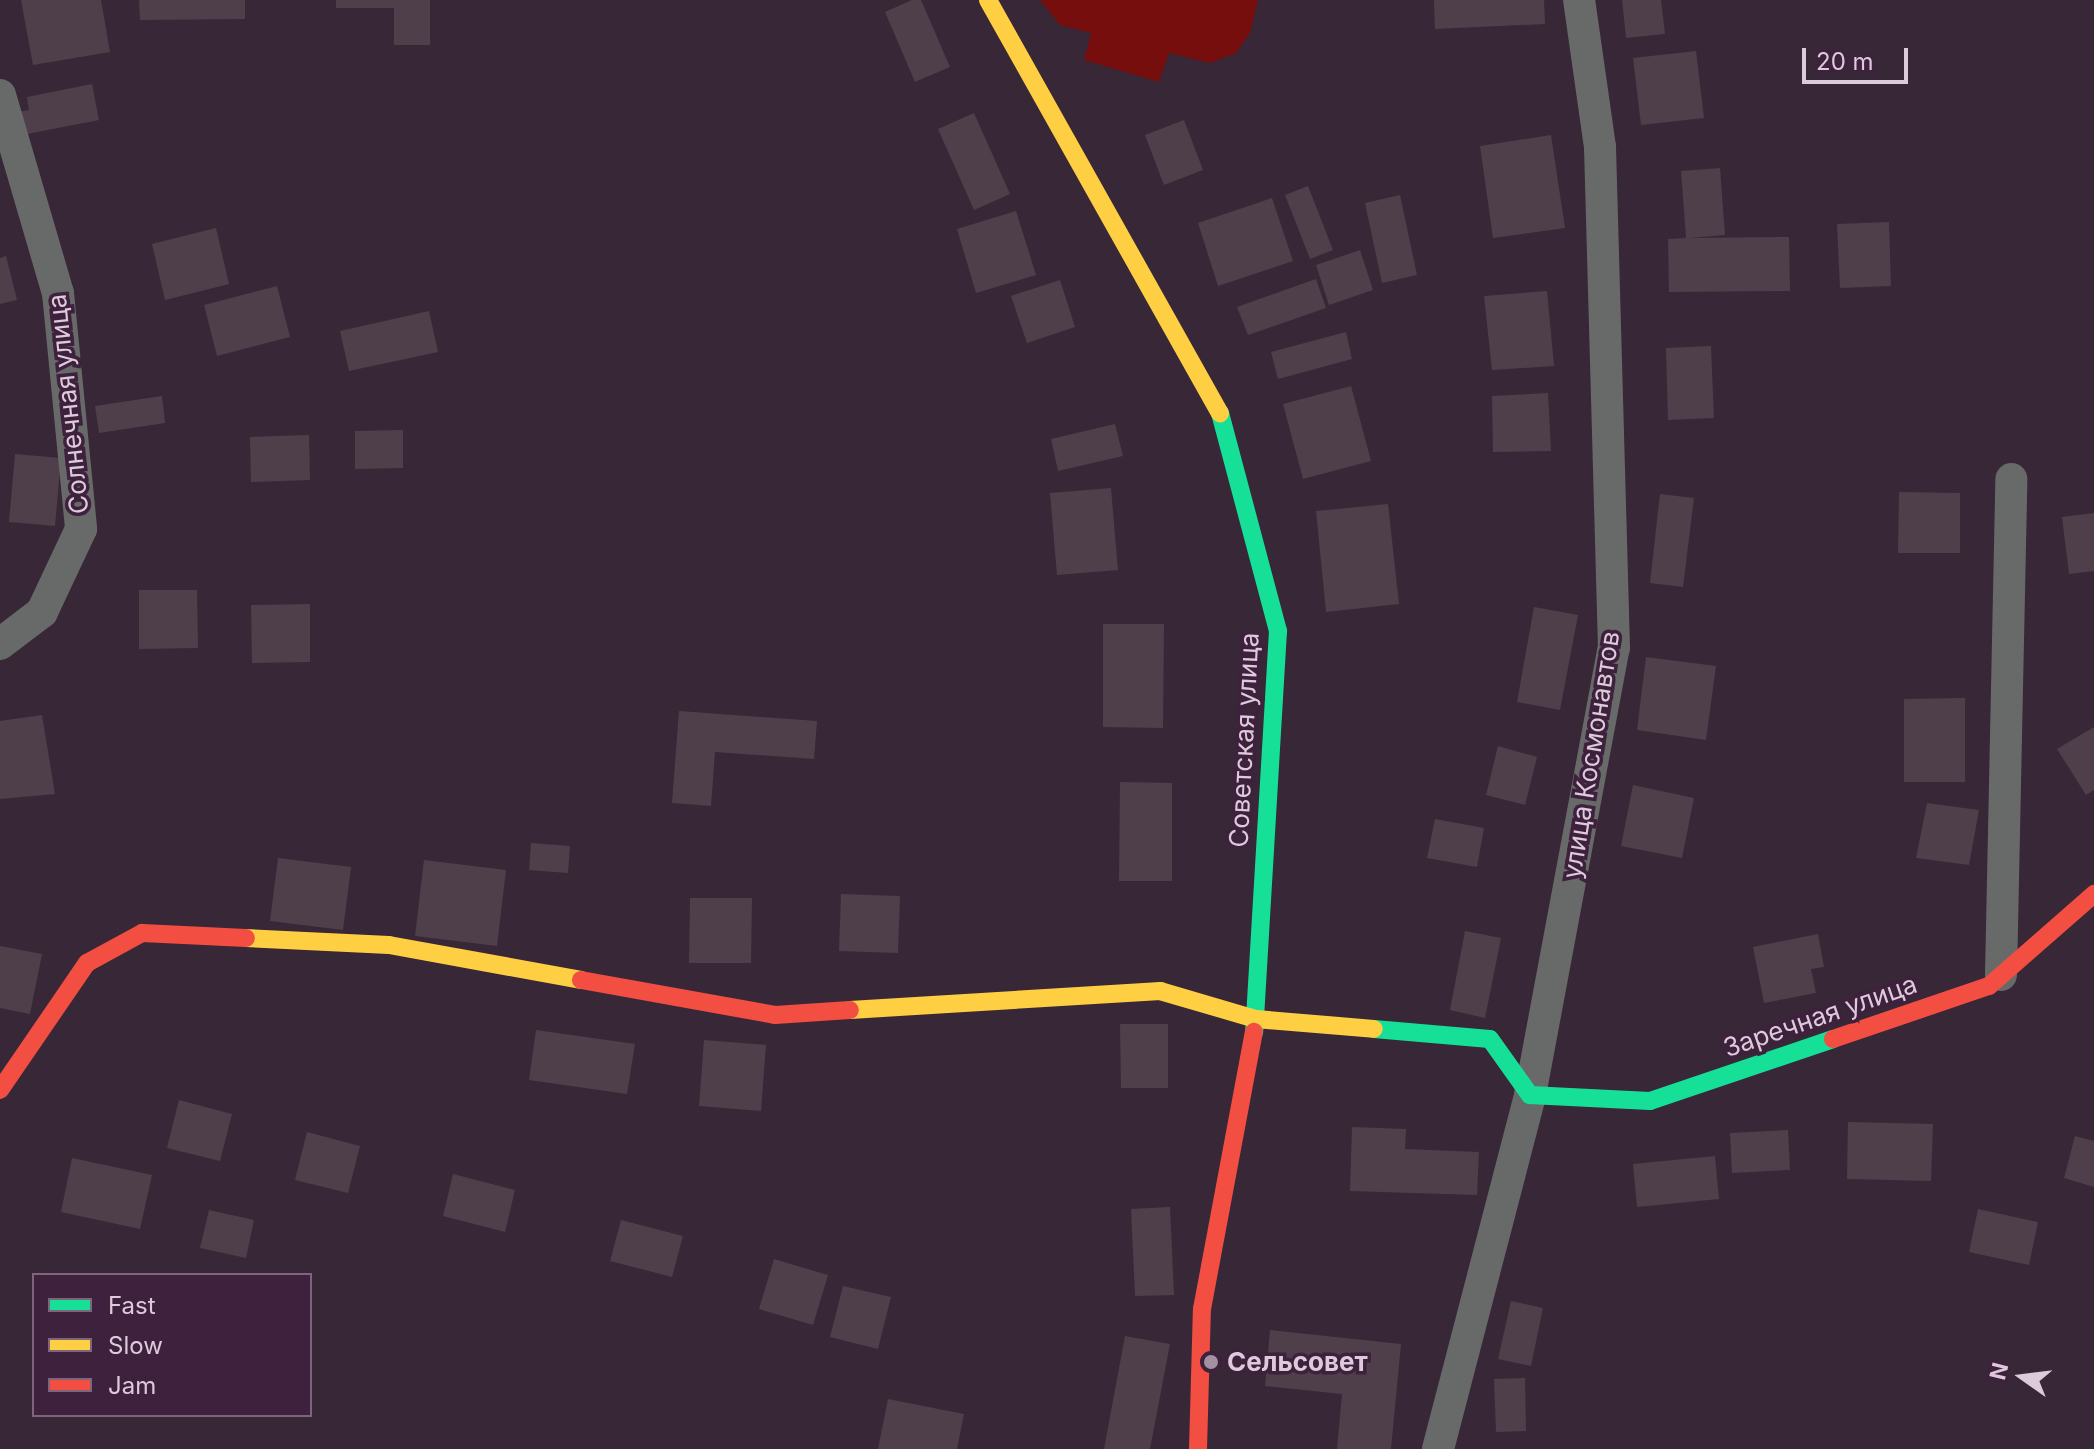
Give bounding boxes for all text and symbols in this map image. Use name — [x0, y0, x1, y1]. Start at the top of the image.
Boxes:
scale bar — [1806, 32, 1912, 82]
text: 20 m — [1816, 47, 1874, 76]
street label: Солнечная улица — [41, 293, 95, 515]
street label: улица Космонавтов — [1556, 629, 1626, 881]
street label: Советская улица — [1223, 632, 1265, 848]
street label: Заречная улица — [1719, 968, 1921, 1064]
legend — [32, 1273, 312, 1417]
text: Fast — [108, 1291, 156, 1320]
text: Slow — [108, 1331, 163, 1360]
north arrow — [1982, 1337, 2062, 1417]
place label: Сельсовет — [1227, 1346, 1368, 1378]
marker: Сельсовет — [1202, 1353, 1220, 1371]
text: N — [1984, 1360, 2013, 1382]
text: Jam — [108, 1371, 156, 1400]

